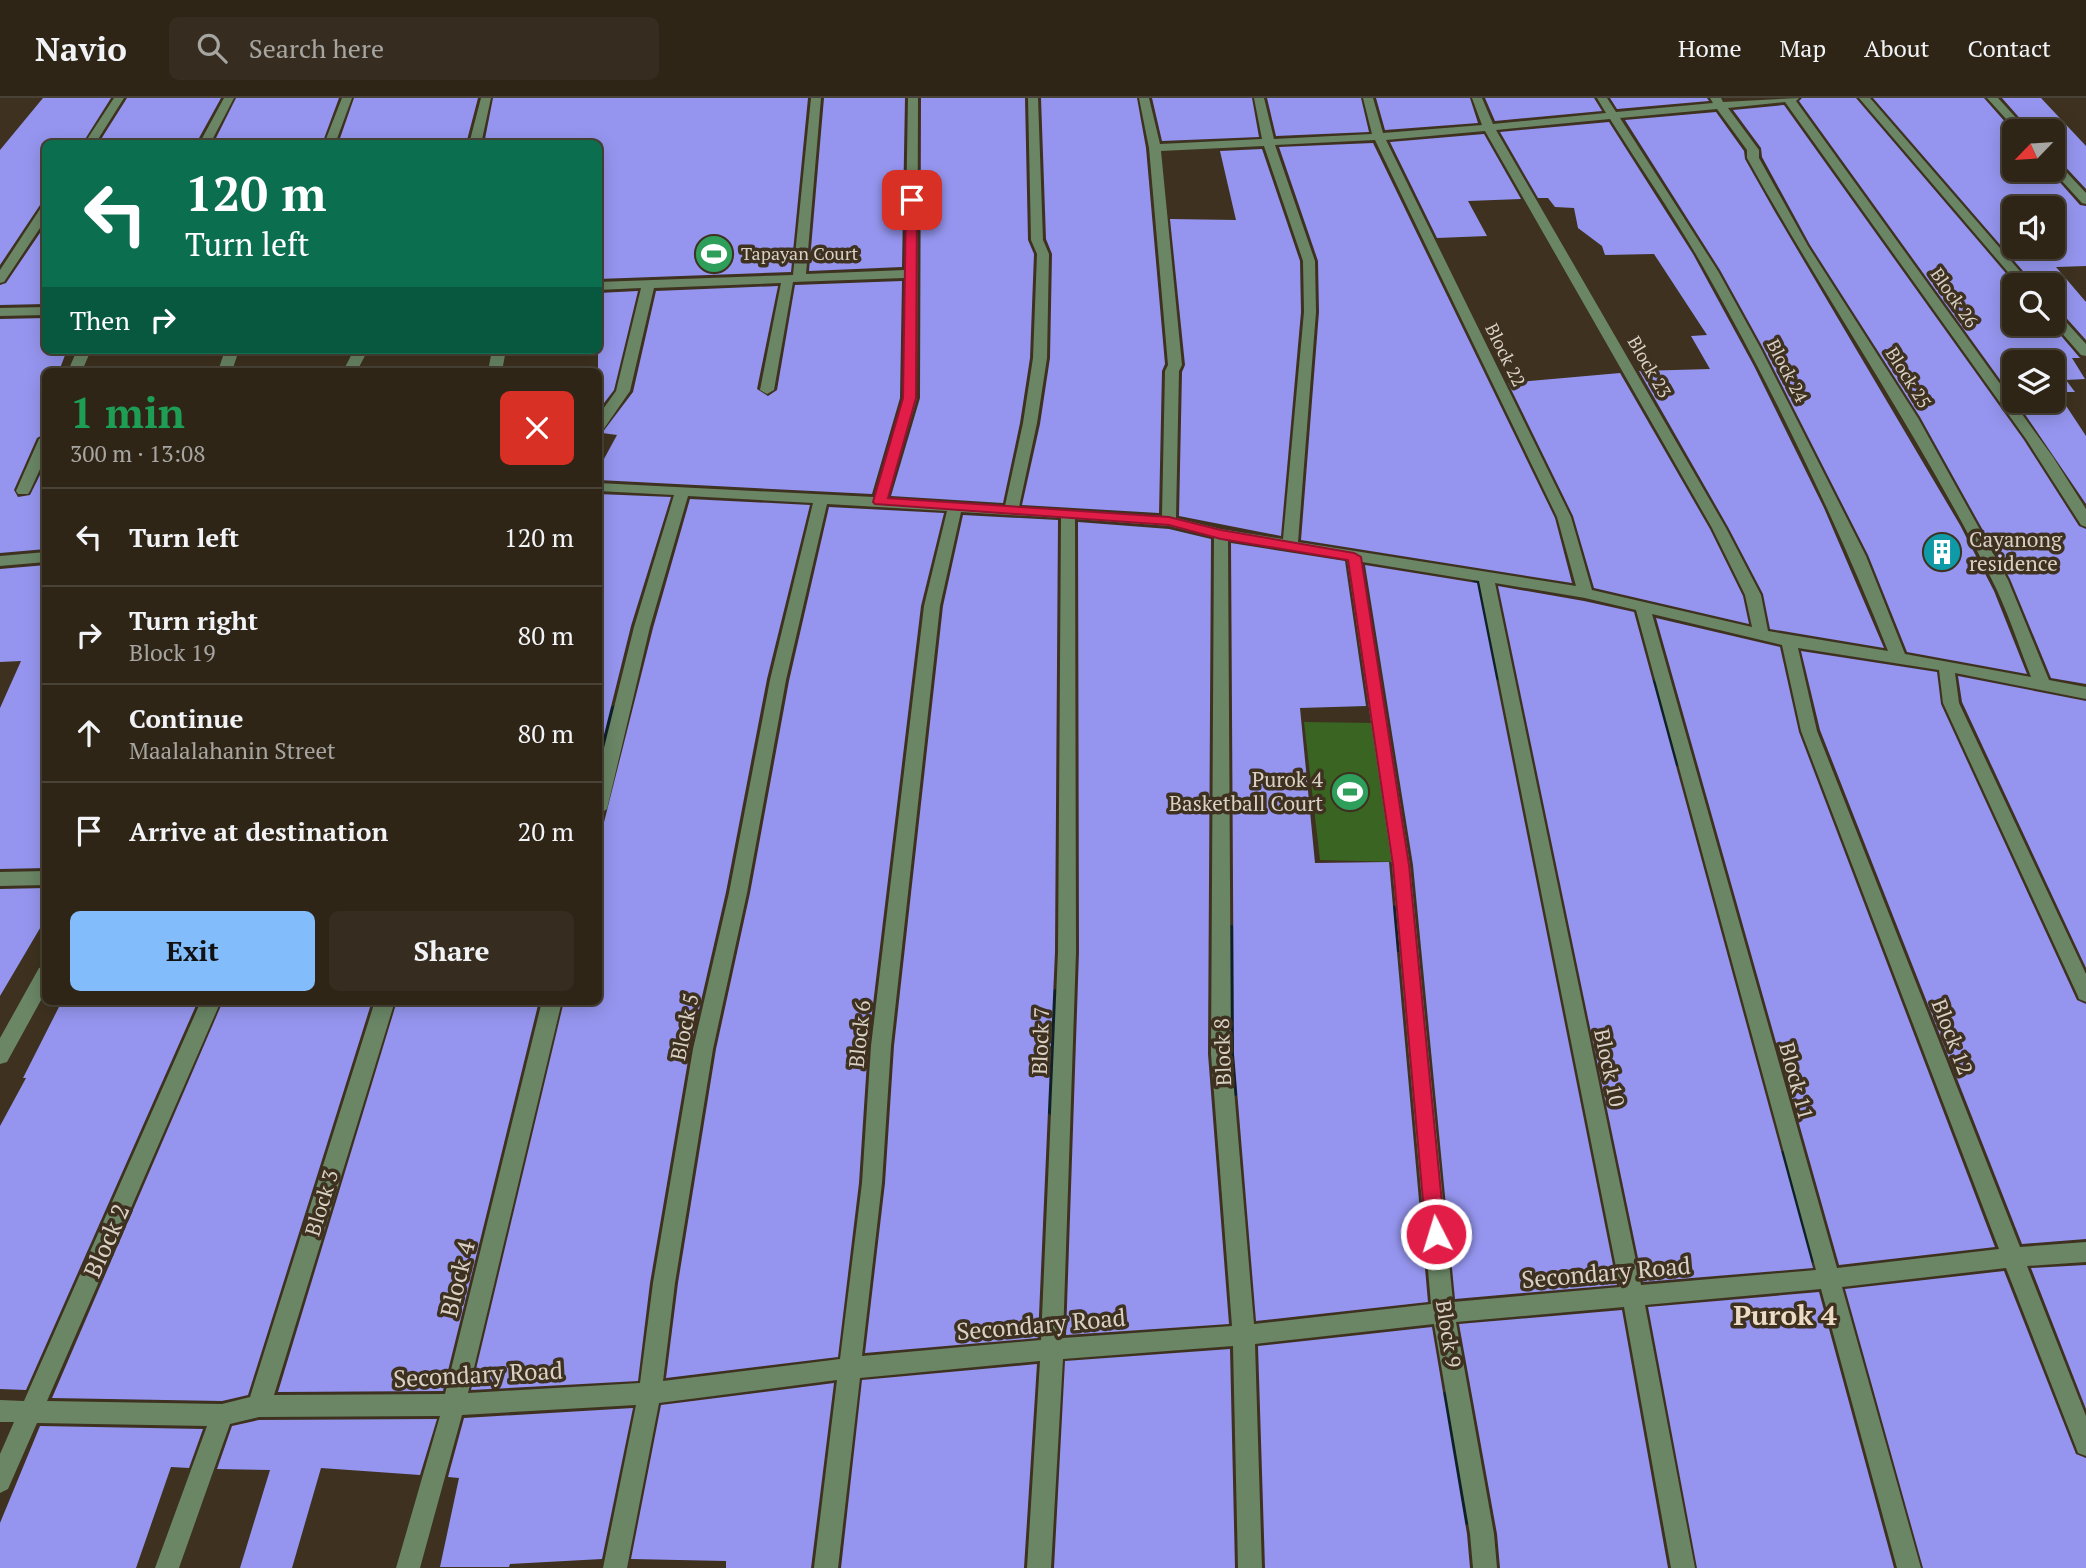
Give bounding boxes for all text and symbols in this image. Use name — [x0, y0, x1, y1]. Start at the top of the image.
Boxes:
search box — [169, 17, 659, 80]
text: Navio — [35, 27, 127, 70]
icon: search — [193, 29, 231, 67]
text: Search here — [249, 31, 384, 65]
text: Home — [1678, 32, 1742, 64]
text: Map — [1780, 32, 1826, 64]
text: About — [1864, 32, 1930, 64]
text: Contact — [1968, 32, 2051, 64]
north arrow — [2002, 119, 2065, 182]
map controls — [2002, 119, 2065, 413]
text: 120 m — [185, 160, 327, 225]
icon: left — [70, 168, 161, 259]
pin — [882, 170, 942, 230]
icon: arrive — [893, 181, 931, 219]
button: sound — [2002, 196, 2065, 259]
text: Turn left — [185, 223, 309, 265]
sports icon: Tapayan Court — [693, 233, 735, 275]
place label: Tapayan Court — [741, 241, 859, 265]
street label: Block 26 — [1926, 263, 1984, 332]
button: search — [2002, 273, 2065, 336]
icon: right — [144, 301, 182, 339]
text: Then — [70, 303, 130, 337]
street label: Block 22 — [1480, 319, 1532, 390]
street label: Block 23 — [1623, 331, 1677, 402]
street label: Block 24 — [1762, 335, 1814, 407]
street label: Block 25 — [1881, 342, 1937, 413]
button: layers — [2002, 350, 2065, 413]
text: 1 min — [70, 384, 185, 440]
button: close — [500, 391, 574, 465]
text: 300 m · 13:08 — [70, 438, 205, 469]
icon: left — [70, 518, 108, 556]
text: Turn left — [129, 520, 239, 554]
text: 120 m — [504, 520, 574, 554]
place label: Cayanong residence — [1969, 525, 2063, 577]
building icon: Cayanong residence — [1921, 531, 1963, 573]
text: Turn right — [129, 603, 258, 637]
icon: right — [70, 616, 108, 654]
text: 80 m — [518, 618, 574, 652]
text: Block 19 — [129, 637, 215, 668]
text: Continue — [129, 701, 243, 735]
icon: ahead — [70, 714, 108, 752]
text: 80 m — [518, 716, 574, 750]
text: Maalalahanin Street — [129, 735, 336, 766]
place label: Purok 4 Basketball Court — [1169, 765, 1324, 817]
sports icon: Purok 4 Basketball Court — [1329, 771, 1371, 813]
icon: arrive — [70, 812, 108, 850]
text: Arrive at destination — [129, 814, 388, 848]
text: 20 m — [518, 814, 574, 848]
button: Exit — [70, 911, 315, 991]
button: Share — [329, 911, 574, 991]
street label: Block 5 — [663, 991, 705, 1063]
street label: Block 12 — [1926, 995, 1980, 1079]
street label: Block 6 — [842, 999, 876, 1069]
street label: Block 7 — [1025, 1007, 1055, 1075]
street label: Block 8 — [1207, 1018, 1237, 1086]
street label: Block 10 — [1588, 1026, 1632, 1109]
street label: Block 11 — [1773, 1039, 1821, 1123]
street label: Block 3 — [298, 1166, 344, 1239]
position arrow — [1399, 1197, 1473, 1271]
street label: Block 2 — [76, 1199, 136, 1282]
street label: Block 4 — [432, 1237, 482, 1320]
street label: Secondary Road — [1520, 1249, 1692, 1295]
district label: Purok 4 — [1733, 1296, 1837, 1333]
street label: Block 9 — [1430, 1298, 1468, 1370]
street label: Secondary Road — [955, 1301, 1127, 1347]
street label: Secondary Road — [392, 1354, 564, 1394]

